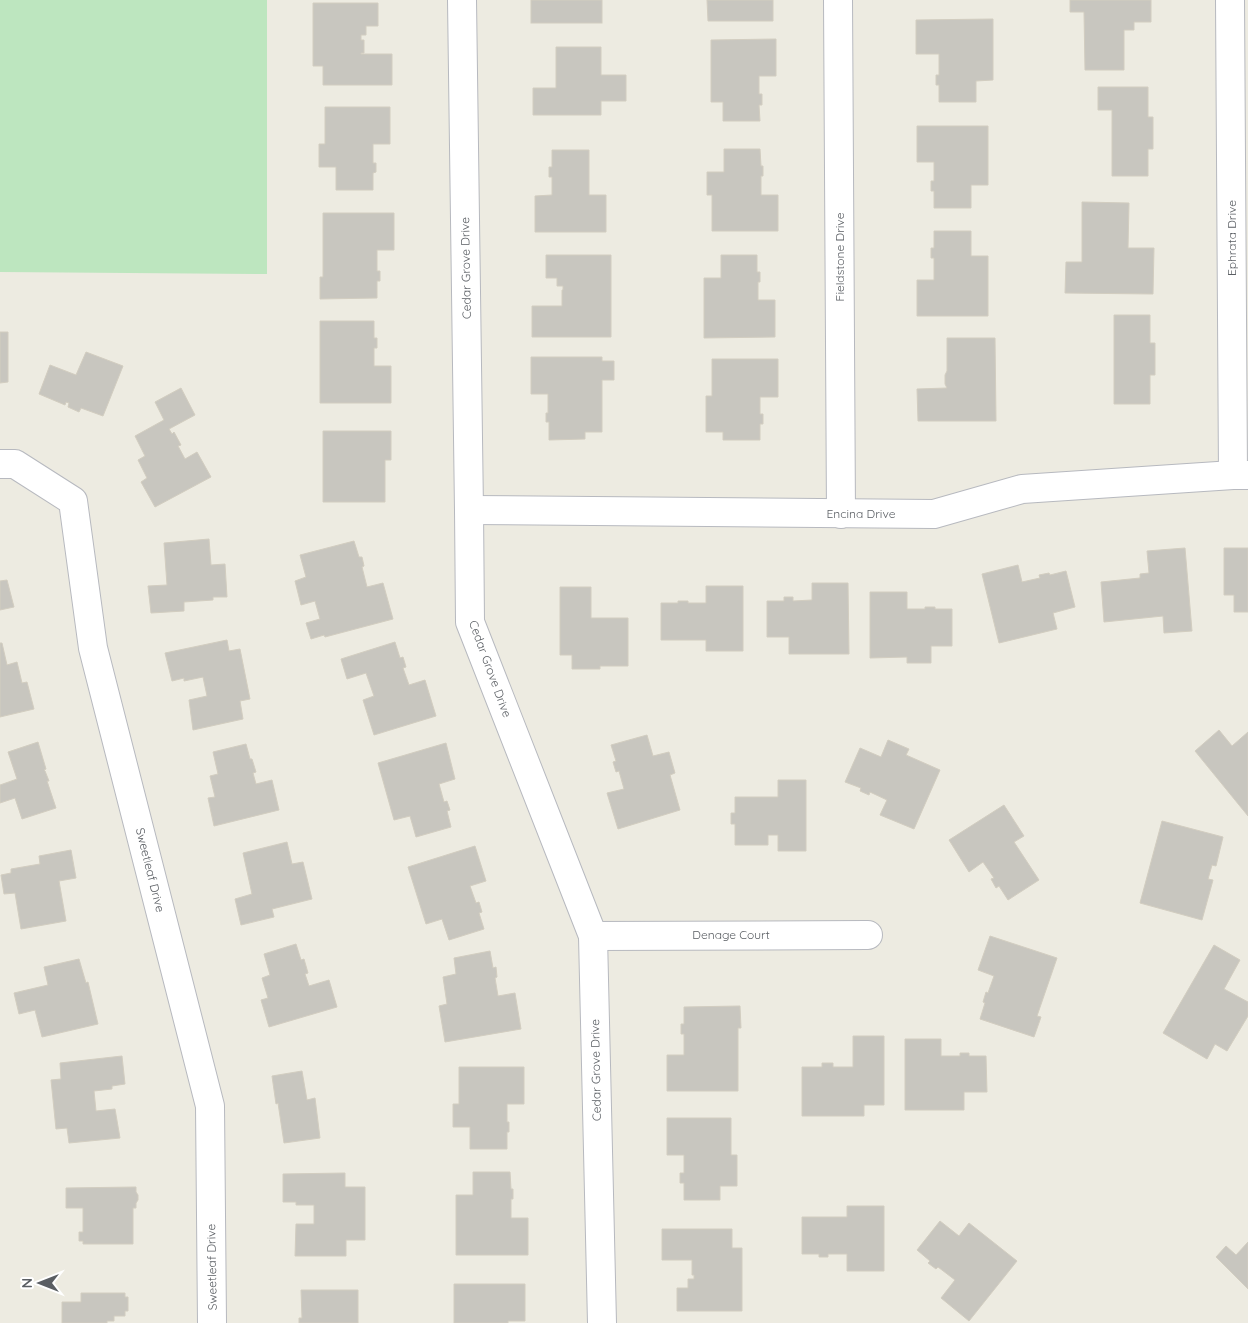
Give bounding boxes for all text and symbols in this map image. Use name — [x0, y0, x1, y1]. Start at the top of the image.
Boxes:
street label: Ephrata Drive — [1224, 200, 1239, 276]
street label: Fieldstone Drive — [832, 212, 847, 301]
street label: Cedar Grove Drive — [457, 217, 474, 319]
street label: Encina Drive — [827, 506, 896, 521]
street label: Cedar Grove Drive — [466, 618, 515, 720]
street label: Sweetleaf Drive — [133, 826, 168, 914]
street label: Denage Court — [692, 927, 770, 942]
street label: Cedar Grove Drive — [587, 1019, 604, 1121]
street label: Sweetleaf Drive — [203, 1223, 220, 1310]
north arrow — [15, 1258, 65, 1308]
text: N — [18, 1278, 36, 1288]

